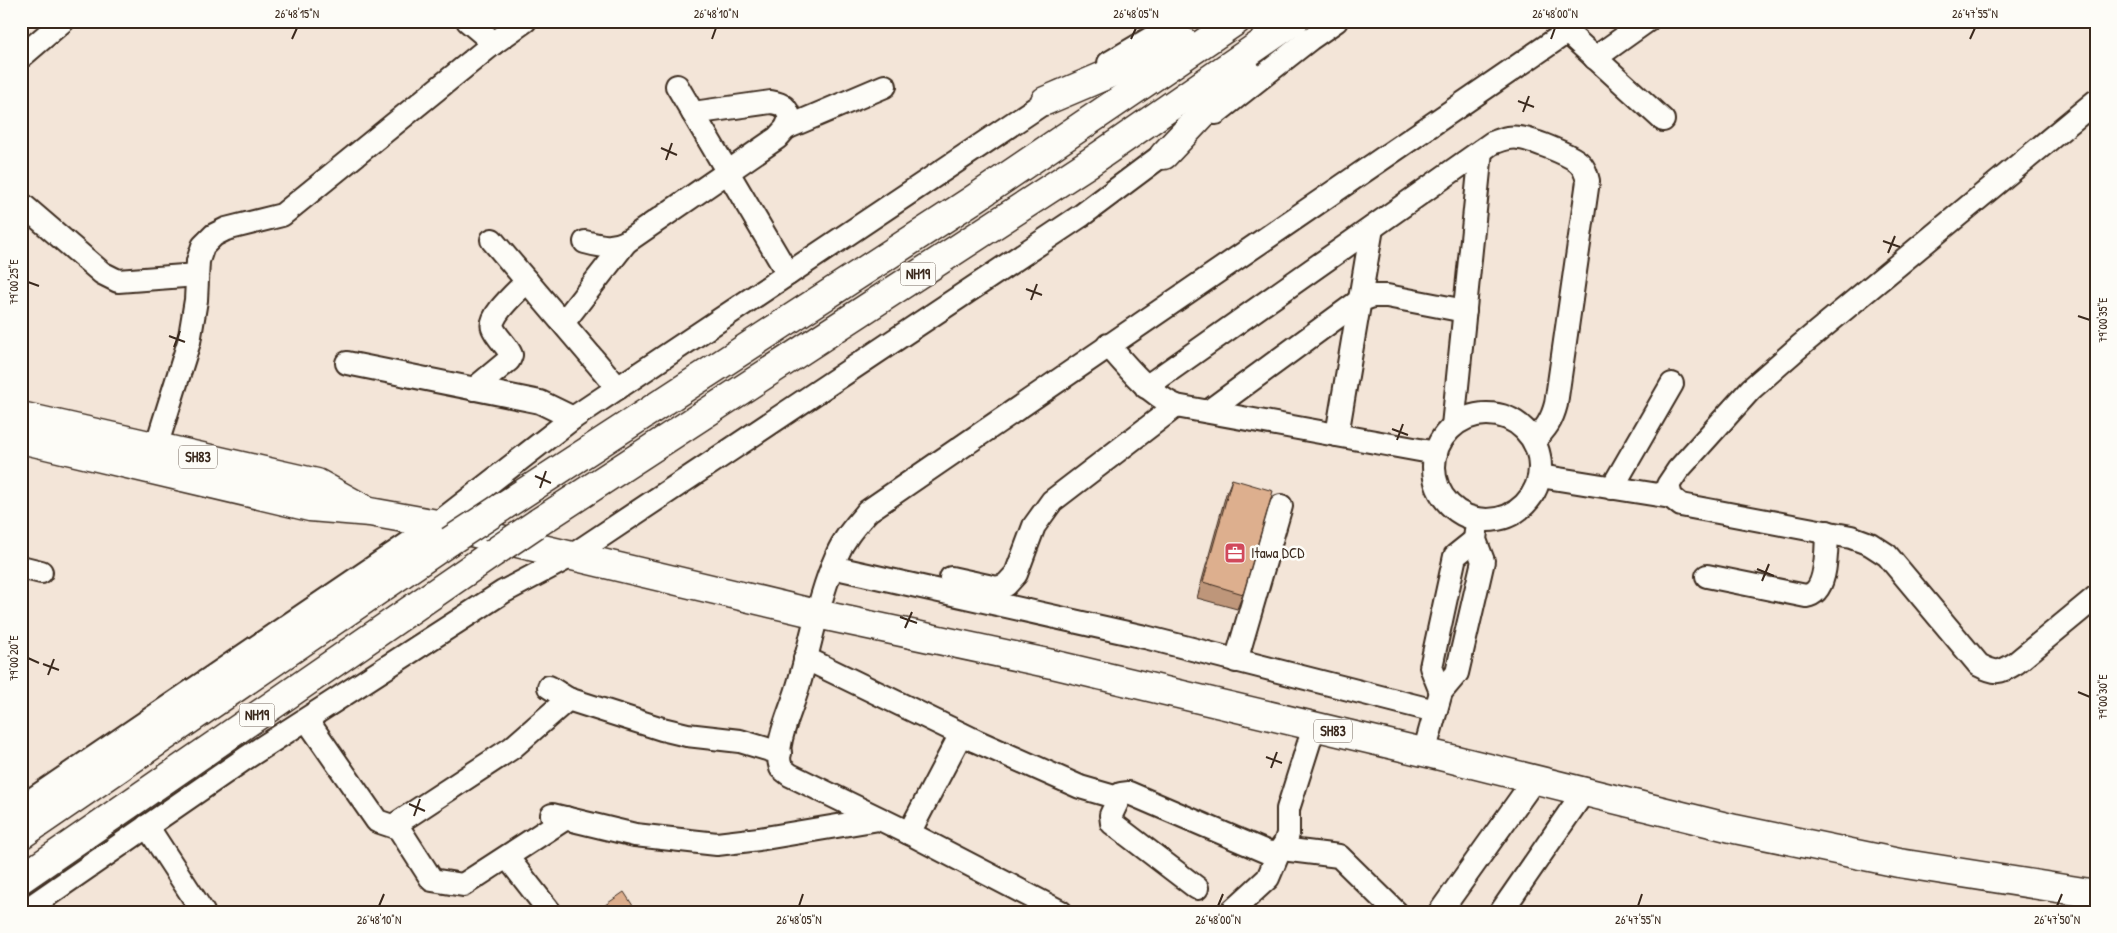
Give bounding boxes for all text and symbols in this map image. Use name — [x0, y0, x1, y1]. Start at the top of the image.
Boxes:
text: 26°48'15"N — [275, 5, 319, 22]
text: 26°48'10"N — [694, 5, 738, 22]
text: 26°48'05"N — [1113, 5, 1159, 22]
text: 26°48'00"N — [1532, 5, 1578, 22]
text: 26°47'55"N — [1952, 5, 1998, 22]
text: 79°00'25"E — [5, 259, 22, 305]
road number: NH19 — [900, 262, 936, 286]
text: 79°00'35"E — [2094, 297, 2111, 343]
road number: SH83 — [179, 446, 217, 468]
office icon: Itawa DCD — [1223, 541, 1247, 565]
place label: Itawa DCD — [1251, 542, 1305, 563]
text: 79°00'20"E — [5, 634, 22, 681]
text: 79°00'30"E — [2094, 674, 2111, 720]
road number: NH19 — [240, 704, 274, 726]
road number: SH83 — [1314, 719, 1352, 742]
text: 26°48'10"N — [357, 911, 401, 928]
text: 26°48'05"N — [776, 911, 822, 928]
text: 26°48'00"N — [1195, 911, 1241, 928]
text: 26°47'55"N — [1615, 911, 1661, 928]
text: 26°47'50"N — [2034, 911, 2080, 928]

